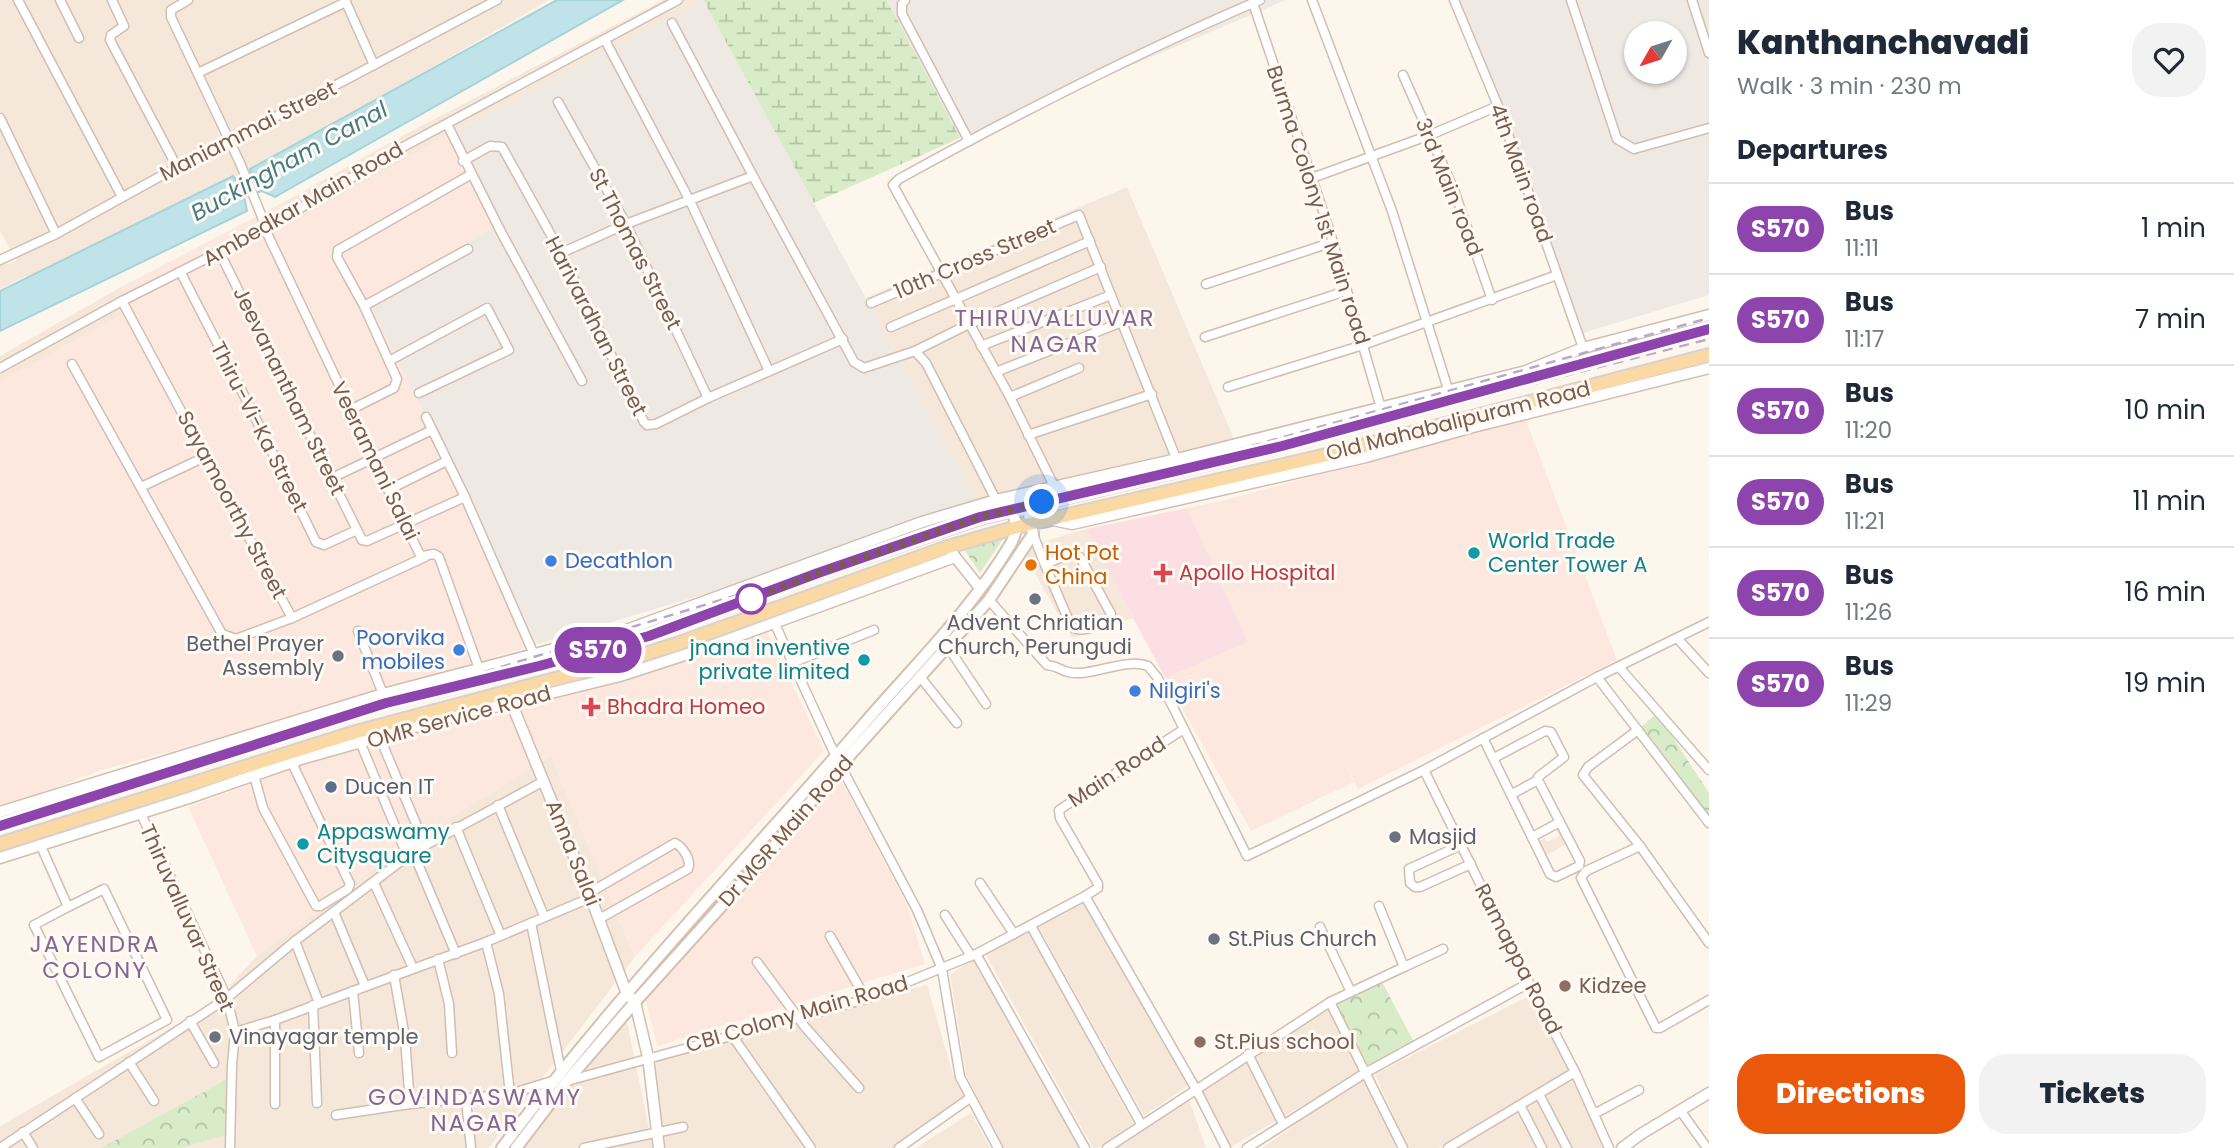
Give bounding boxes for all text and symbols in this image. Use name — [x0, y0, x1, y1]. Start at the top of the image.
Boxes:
text: Kanthanchavadi — [1737, 19, 2029, 66]
north arrow — [1624, 21, 1687, 84]
map controls — [1624, 21, 1687, 84]
button: heart — [2132, 23, 2206, 97]
street label: Burma Colony 1st Main road — [1260, 62, 1377, 348]
text: Walk · 3 min · 230 m — [1737, 70, 1962, 102]
street label: Maniammai Street — [154, 73, 341, 188]
water label: Buckingham Canal — [185, 93, 394, 228]
street label: 4th Main road — [1483, 99, 1560, 246]
street label: 3rd Main road — [1409, 114, 1490, 260]
text: Departures — [1737, 132, 1888, 168]
street label: Ambedkar Main Road — [197, 134, 408, 273]
street label: St Thomas Street — [582, 163, 689, 335]
text: Bus — [1845, 193, 1894, 229]
text: 1 min — [2141, 210, 2206, 246]
street label: 10th Cross Street — [889, 211, 1060, 306]
text: S570 — [1751, 212, 1810, 245]
street label: Harivardhan Street — [539, 231, 654, 421]
text: 11:11 — [1845, 232, 1879, 264]
street label: Jeevanantham Street — [226, 282, 353, 500]
text: Bus — [1845, 284, 1894, 320]
text: 7 min — [2135, 301, 2206, 337]
district label: THIRUVALLUVAR NAGAR — [954, 302, 1156, 360]
text: S570 — [1751, 303, 1810, 336]
text: 11:17 — [1845, 323, 1884, 355]
street label: Thiru-Vi-Ka Street — [204, 337, 315, 517]
street label: Old Mahabalipuram Road — [1323, 374, 1593, 467]
text: Bus — [1845, 375, 1894, 411]
street label: Veeramani Salai — [324, 377, 426, 545]
text: 10 min — [2125, 392, 2206, 428]
text: S570 — [1751, 394, 1810, 427]
street label: Sayamoorthy Street — [171, 406, 294, 604]
text: 11:20 — [1845, 414, 1892, 446]
text: Bus — [1845, 466, 1894, 502]
text: 11 min — [2133, 483, 2206, 519]
your location — [1024, 484, 1059, 519]
text: S570 — [1751, 485, 1810, 518]
text: 11:21 — [1845, 505, 1885, 537]
place label: World Trade Center Tower A — [1488, 526, 1647, 579]
place label: Hot Pot China — [1045, 538, 1119, 591]
marker: World Trade Center Tower A — [1466, 545, 1482, 561]
place label: Decathlon — [565, 546, 673, 575]
marker: Decathlon — [543, 553, 559, 569]
marker: Hot Pot China — [1023, 557, 1039, 573]
text: Bus — [1845, 557, 1894, 593]
place label: Apollo Hospital — [1179, 558, 1335, 587]
marker: Apollo Hospital — [1153, 563, 1173, 583]
text: 16 min — [2124, 574, 2206, 610]
text: S570 — [1751, 576, 1810, 609]
unlabelled marker — [736, 584, 766, 614]
marker: Advent Chriatian Church, Perungudi — [1027, 591, 1043, 607]
text: 11:26 — [1845, 596, 1892, 628]
place label: Advent Chriatian Church, Perungudi — [938, 608, 1132, 661]
place label: Poorvika mobiles — [356, 623, 445, 676]
line badge: S570 — [549, 627, 647, 673]
place label: Bethel Prayer Assembly — [186, 629, 324, 682]
text: S570 — [569, 633, 627, 666]
place label: jnana inventive private limited — [688, 633, 850, 686]
marker: Poorvika mobiles — [451, 642, 467, 658]
marker: Bethel Prayer Assembly — [330, 648, 346, 664]
text: Bus — [1845, 648, 1894, 684]
marker: jnana inventive private limited — [856, 652, 872, 668]
text: 19 min — [2125, 665, 2206, 701]
text: S570 — [1751, 667, 1810, 700]
place label: Nilgiri's — [1149, 676, 1221, 705]
street label: OMR Service Road — [364, 678, 554, 755]
marker: Nilgiri's — [1127, 683, 1143, 699]
text: 11:29 — [1845, 687, 1892, 719]
place label: Bhadra Homeo — [607, 692, 765, 721]
marker: Bhadra Homeo — [581, 697, 601, 717]
street label: Main Road — [1062, 729, 1171, 814]
street label: Dr MGR Main Road — [712, 749, 860, 913]
place label: Ducen IT — [345, 772, 435, 801]
marker: Ducen IT — [323, 779, 339, 795]
street label: Anna Salai — [539, 796, 608, 910]
place label: Appaswamy Citysquare — [317, 817, 450, 870]
street label: Thiruvalluvar Street — [133, 820, 242, 1016]
place label: Masjid — [1409, 822, 1477, 851]
marker: Masjid — [1387, 829, 1403, 845]
marker: Appaswamy Citysquare — [295, 836, 311, 852]
street label: Ramappa Road — [1468, 878, 1569, 1039]
place label: St.Pius Church — [1228, 924, 1377, 953]
district label: JAYENDRA COLONY — [30, 928, 160, 986]
marker: St.Pius Church — [1206, 931, 1222, 947]
street label: CBI Colony Main Road — [682, 968, 911, 1059]
place label: Kidzee — [1579, 971, 1647, 1000]
marker: Kidzee — [1557, 978, 1573, 994]
place label: Vinayagar temple — [229, 1022, 419, 1051]
place label: St.Pius school — [1214, 1027, 1355, 1056]
marker: Vinayagar temple — [207, 1029, 223, 1045]
marker: St.Pius school — [1192, 1034, 1208, 1050]
button: Directions — [1737, 1054, 1965, 1134]
button: Tickets — [1979, 1054, 2206, 1134]
district label: GOVINDASWAMY NAGAR — [368, 1081, 582, 1139]

